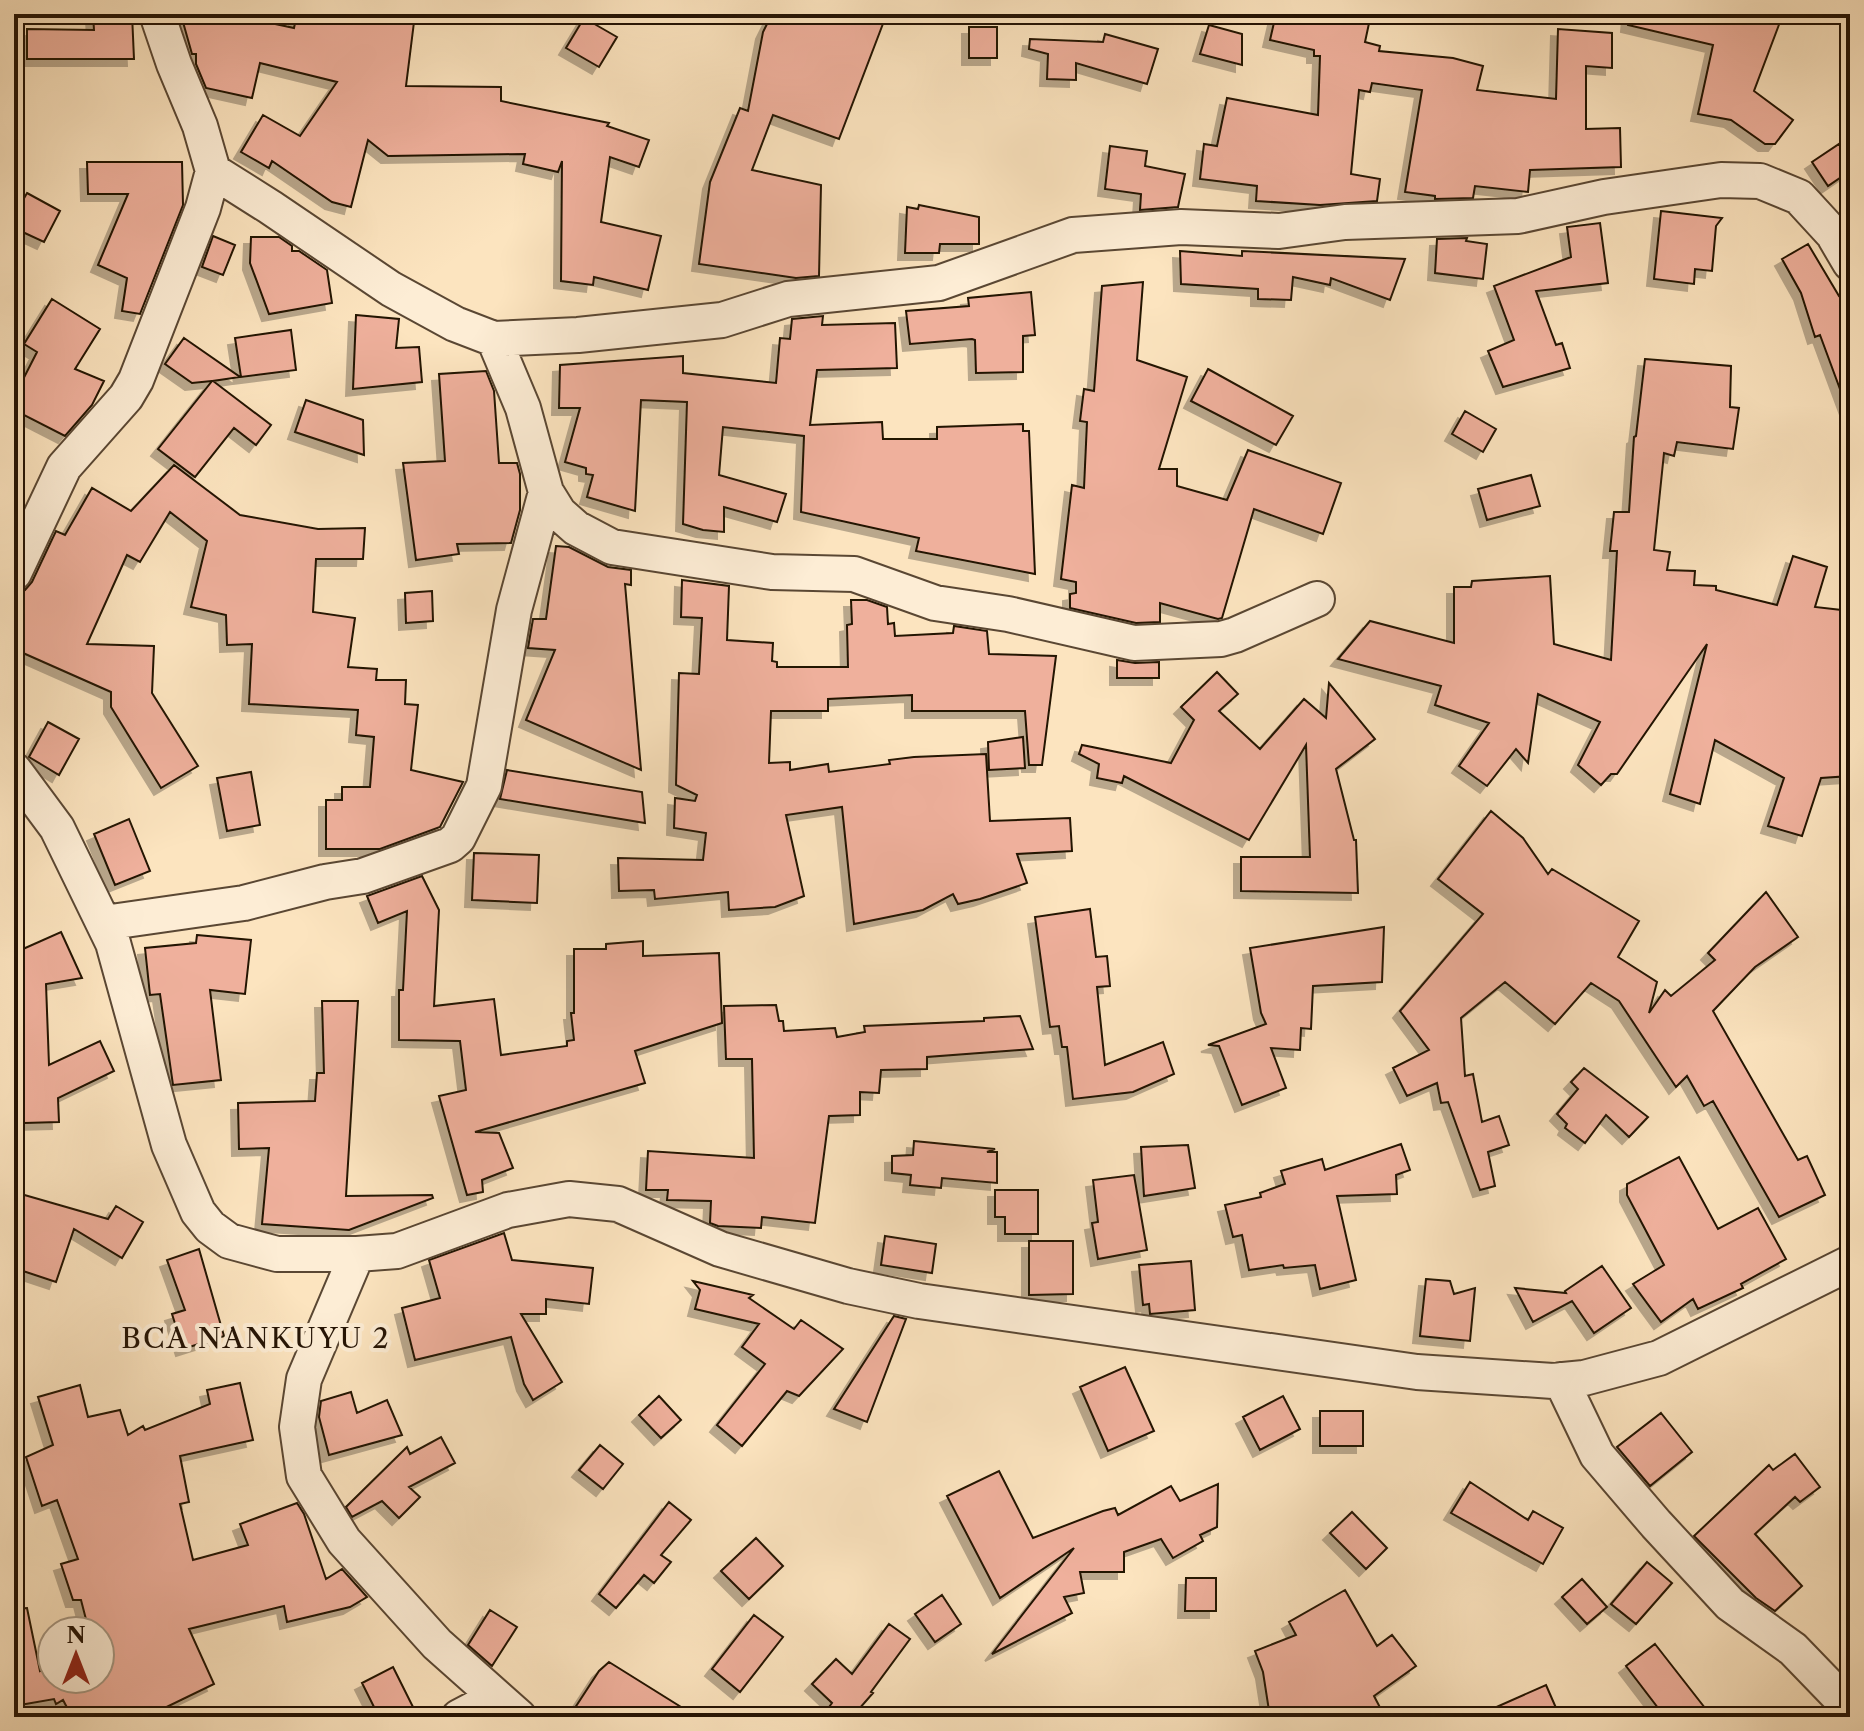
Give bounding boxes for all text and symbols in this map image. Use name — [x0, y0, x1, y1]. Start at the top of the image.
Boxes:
district label: BCA NANKUYU 2 — [121, 1321, 391, 1355]
north arrow — [36, 1615, 116, 1695]
text: N — [66, 1622, 86, 1649]

